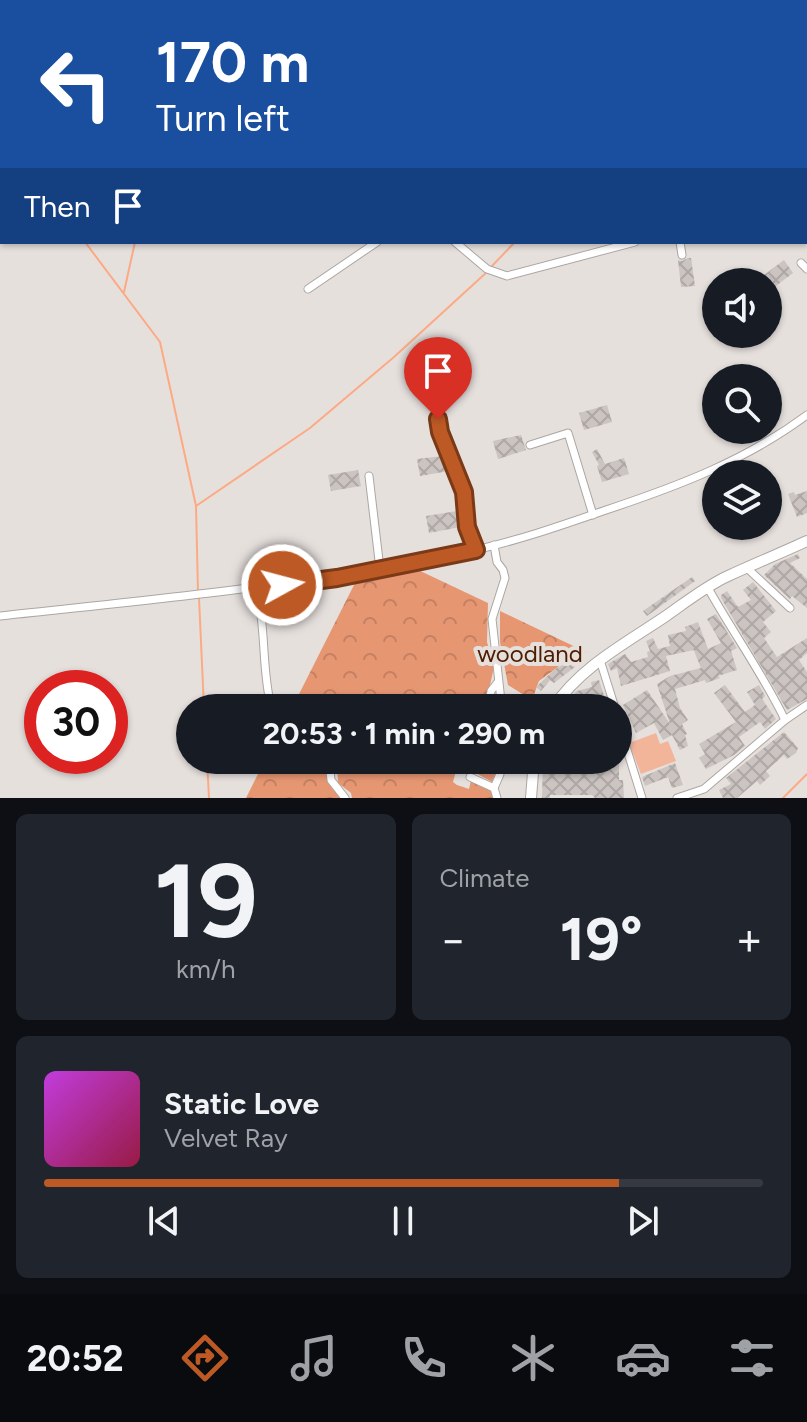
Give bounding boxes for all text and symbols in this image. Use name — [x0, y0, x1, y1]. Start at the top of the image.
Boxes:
text: 170 m — [156, 29, 309, 96]
icon: left — [24, 32, 128, 136]
text: Turn left — [156, 97, 290, 140]
icon: arrive — [106, 184, 150, 228]
text: Then — [24, 188, 90, 225]
map controls — [702, 268, 782, 540]
button: sound — [702, 268, 782, 348]
pin — [404, 337, 472, 419]
icon: arrive — [416, 349, 460, 393]
button: search — [702, 364, 782, 444]
button: layers — [702, 460, 782, 540]
position arrow — [240, 543, 324, 627]
park label: woodland — [477, 639, 583, 668]
speed limit sign: 30 — [24, 670, 128, 774]
text: 20:53 · 1 min · 290 m — [263, 715, 545, 752]
text: 19 — [154, 838, 258, 963]
text: Climate — [440, 862, 529, 894]
text: 19° — [560, 903, 643, 975]
text: − — [440, 913, 467, 966]
text: + — [736, 913, 763, 966]
text: km/h — [176, 953, 235, 985]
text: Static Love — [164, 1085, 319, 1122]
text: Velvet Ray — [164, 1122, 288, 1154]
icon: previous — [142, 1199, 186, 1243]
icon: pause — [381, 1199, 425, 1243]
icon: next — [621, 1199, 665, 1243]
icon: directions — [177, 1330, 233, 1386]
icon: music — [286, 1330, 342, 1386]
icon: phone — [396, 1330, 452, 1386]
icon: climate — [505, 1330, 561, 1386]
icon: car — [615, 1330, 671, 1386]
icon: filters — [724, 1330, 780, 1386]
text: 20:52 — [27, 1337, 124, 1380]

